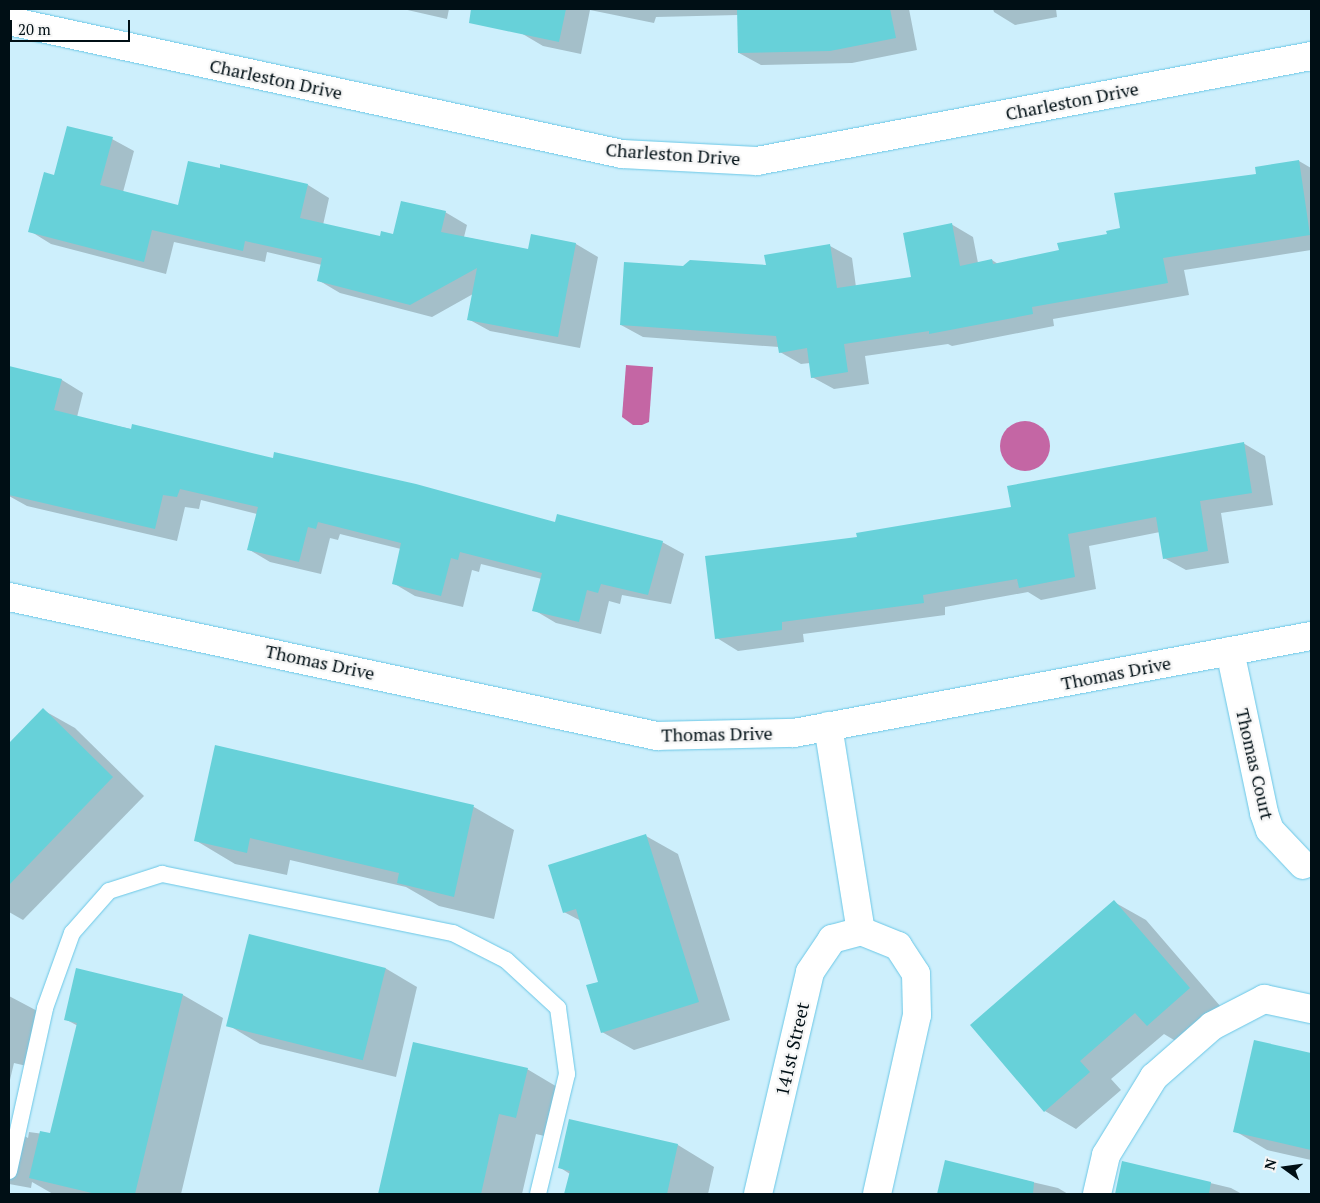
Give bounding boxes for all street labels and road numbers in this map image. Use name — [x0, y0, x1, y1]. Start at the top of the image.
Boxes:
street label: Charleston Drive — [208, 54, 344, 104]
street label: Charleston Drive — [1004, 78, 1140, 124]
street label: Charleston Drive — [605, 139, 741, 169]
street label: Thomas Drive — [263, 640, 377, 684]
street label: Thomas Drive — [1059, 652, 1173, 694]
street label: Thomas Court — [1232, 706, 1278, 822]
street label: Thomas Drive — [661, 722, 773, 746]
street label: 141st Street — [771, 1000, 813, 1098]

